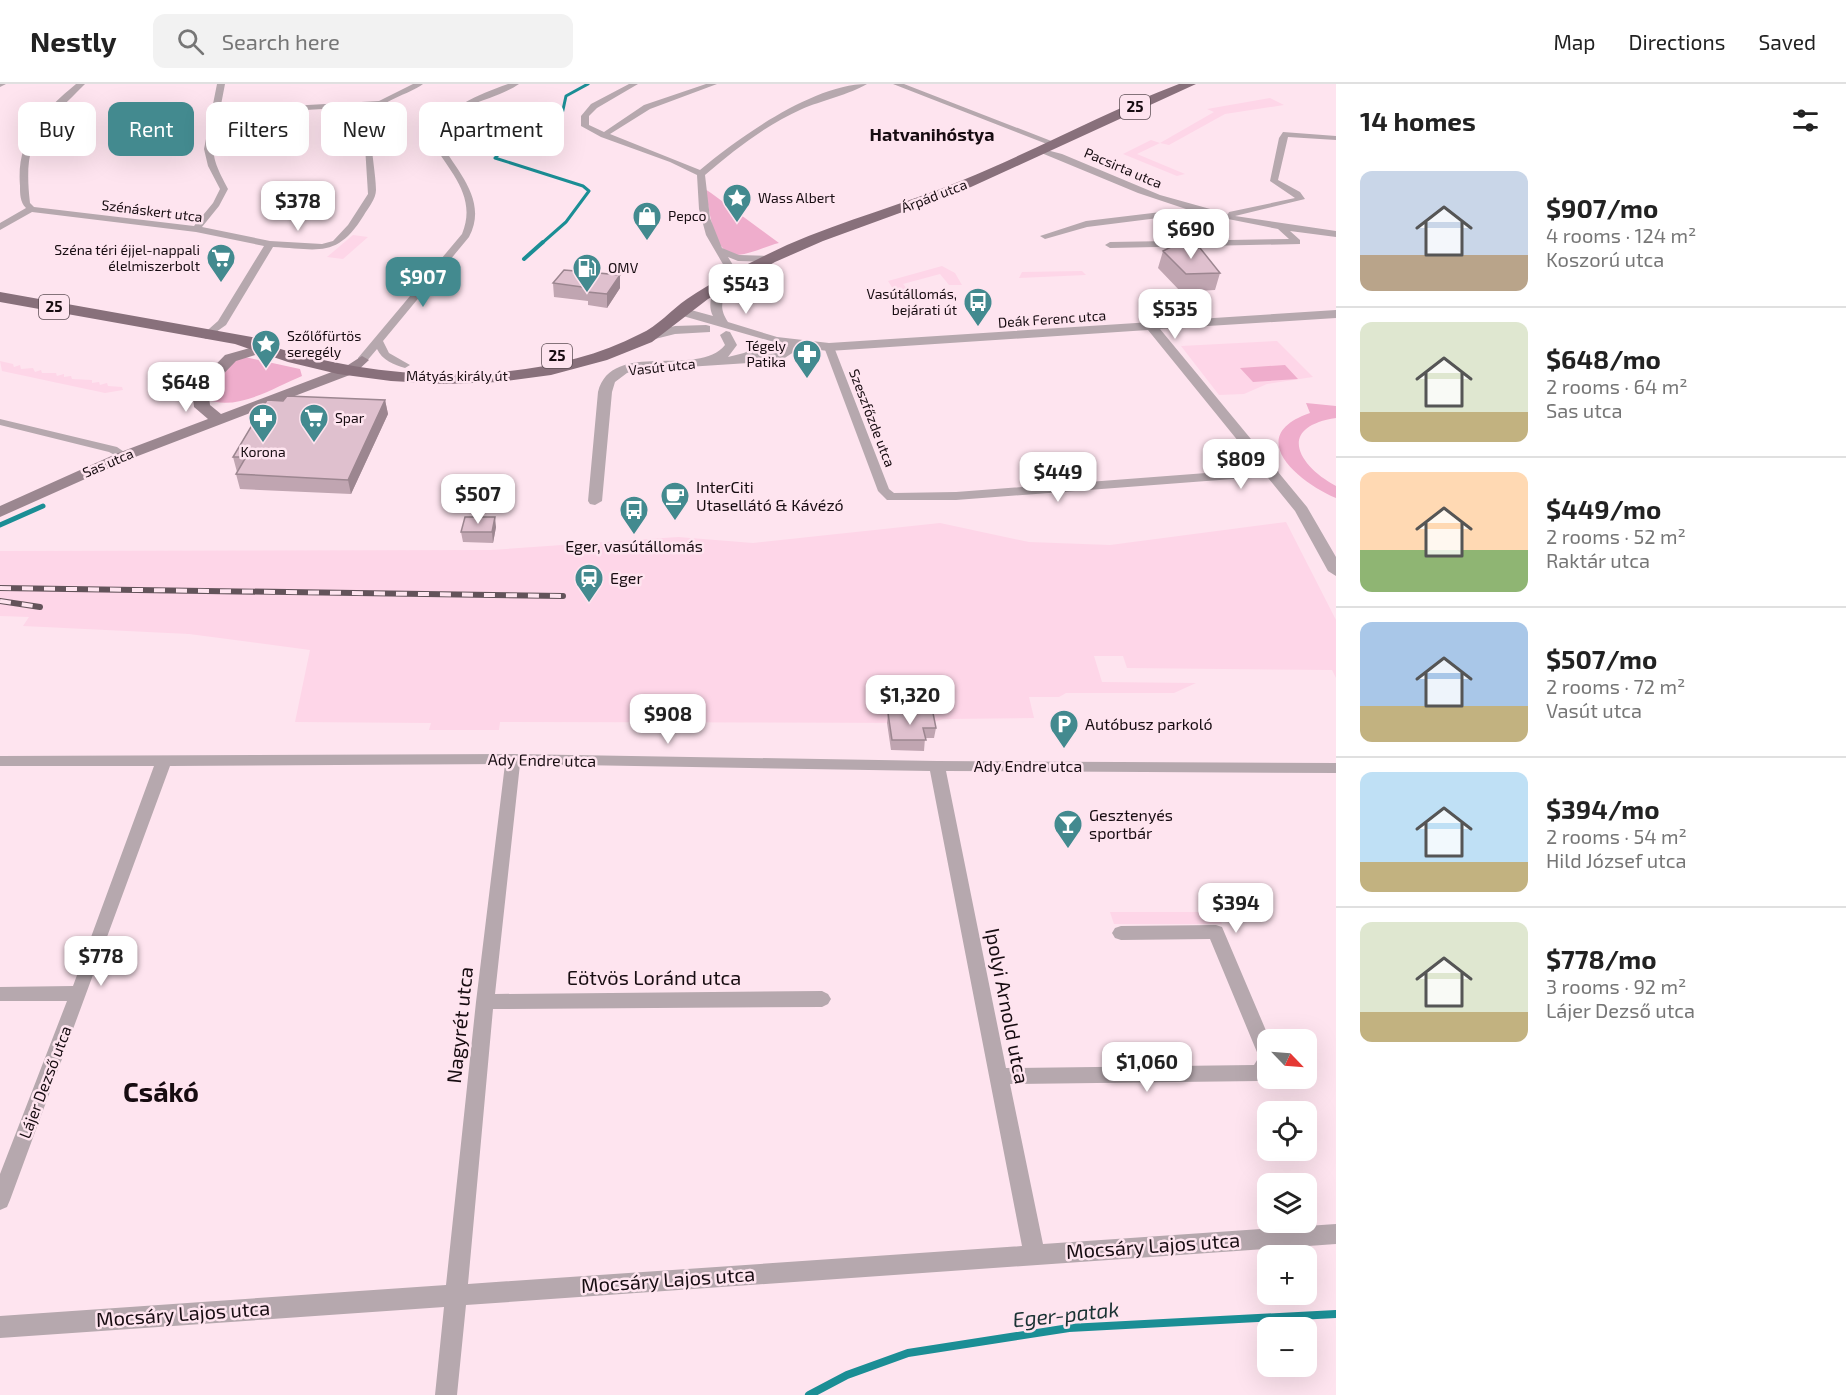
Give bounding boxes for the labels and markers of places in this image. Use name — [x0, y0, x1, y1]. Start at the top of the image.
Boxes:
pin: $378 — [262, 181, 334, 232]
place icon: Wass Albert — [721, 182, 753, 224]
place label: Wass Albert — [758, 189, 835, 206]
shop icon: Pepco — [631, 200, 663, 242]
place label: Pepco — [668, 207, 707, 224]
pin: $690 — [1155, 209, 1227, 260]
place label: Széna téri éjjel-nappali élelmiszerbolt — [54, 241, 200, 274]
supermarket icon: Széna téri éjjel-nappali élelmiszerbolt — [205, 242, 237, 284]
fuel station icon: OMV — [571, 252, 603, 294]
pin: $907 — [387, 257, 459, 308]
place label: OMV — [608, 259, 639, 276]
pin: $543 — [710, 264, 782, 315]
place label: Vasútállomás, bejárati út — [867, 285, 957, 318]
bus stop icon: Vasútállomás, bejárati út — [962, 286, 994, 328]
pin: $535 — [1139, 289, 1211, 340]
place label: Szőlőfürtös seregély — [287, 327, 361, 360]
place icon: Szőlőfürtös seregély — [250, 328, 282, 370]
place label: Tégely Patika — [745, 337, 787, 370]
pharmacy icon: Tégely Patika — [791, 338, 823, 380]
pin: $648 — [150, 362, 222, 413]
pharmacy icon: Korona — [247, 402, 279, 444]
supermarket icon: Spar — [298, 402, 330, 444]
place label: Spar — [335, 409, 365, 426]
pin: $809 — [1205, 439, 1277, 490]
place label: Korona — [240, 443, 286, 460]
pin: $449 — [1022, 452, 1094, 503]
pin: $507 — [442, 474, 514, 525]
place label: InterCiti Utasellátó & Kávézó — [696, 477, 844, 514]
cafe icon: InterCiti Utasellátó & Kávézó — [659, 480, 691, 522]
bus stop icon: Eger, vasútállomás — [618, 494, 650, 536]
place label: Eger, vasútállomás — [565, 536, 703, 555]
station icon: Eger — [573, 562, 605, 604]
place label: Eger — [610, 568, 643, 587]
pin: $1,320 — [861, 675, 959, 726]
pin: $908 — [632, 694, 704, 745]
parking icon: Autóbusz parkoló — [1048, 708, 1080, 750]
place label: Autóbusz parkoló — [1085, 714, 1213, 733]
place label: Gesztenyés sportbár — [1089, 805, 1173, 842]
bar icon: Gesztenyés sportbár — [1052, 808, 1084, 850]
pin: $394 — [1200, 883, 1272, 934]
pin: $778 — [65, 936, 137, 987]
pin: $1,060 — [1098, 1042, 1196, 1093]

